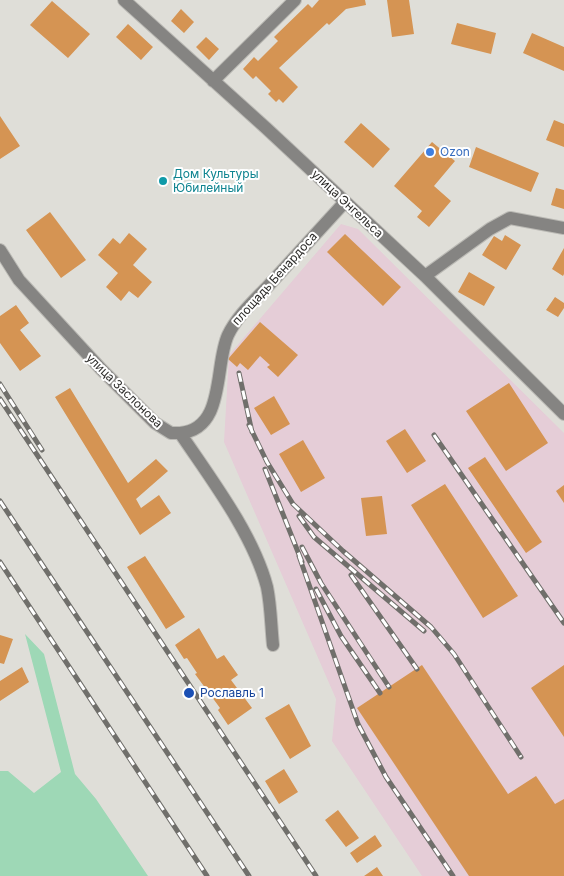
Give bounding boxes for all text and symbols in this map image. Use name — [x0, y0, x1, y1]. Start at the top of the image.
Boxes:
place label: Ozon — [440, 145, 470, 159]
marker: Ozon — [424, 146, 436, 158]
place label: Дом Культуры Юбилейный — [173, 167, 259, 195]
street label: улица Энгельса — [308, 167, 386, 241]
marker: Дом Культуры Юбилейный — [157, 175, 169, 187]
street label: площадь Бенардоса — [230, 230, 320, 328]
street label: улица Заслонова — [83, 351, 165, 431]
marker: Рославль 1 — [182, 686, 196, 700]
place label: Рославль 1 — [200, 686, 264, 700]

